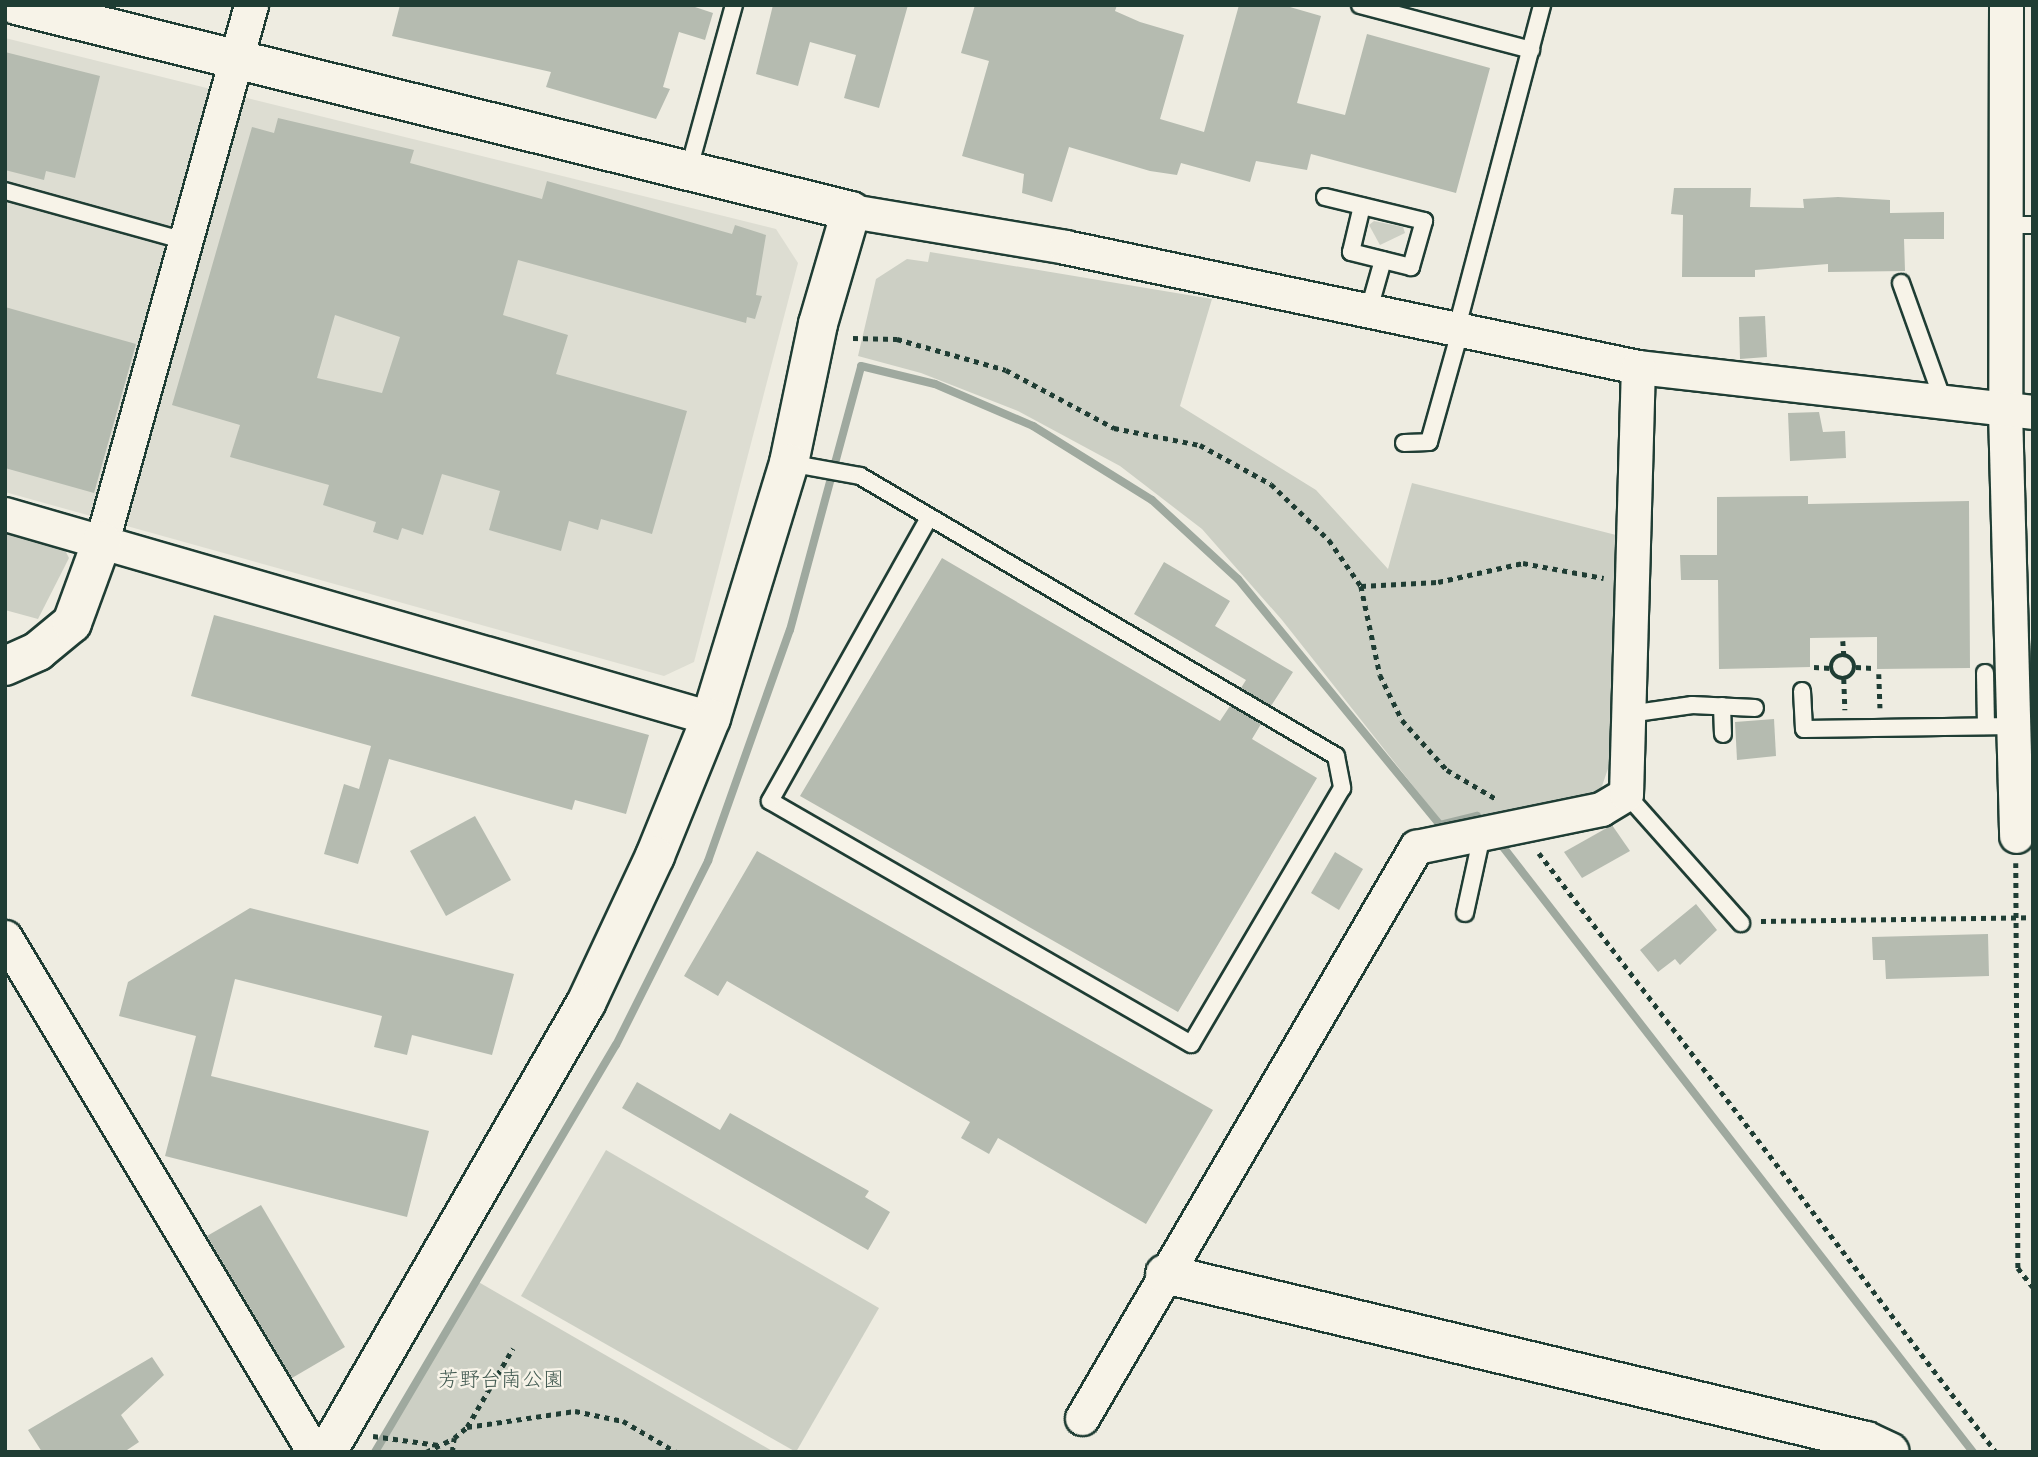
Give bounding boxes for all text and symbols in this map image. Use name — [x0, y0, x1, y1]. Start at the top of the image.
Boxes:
park label: 芳野台南公園 — [438, 1366, 564, 1392]

